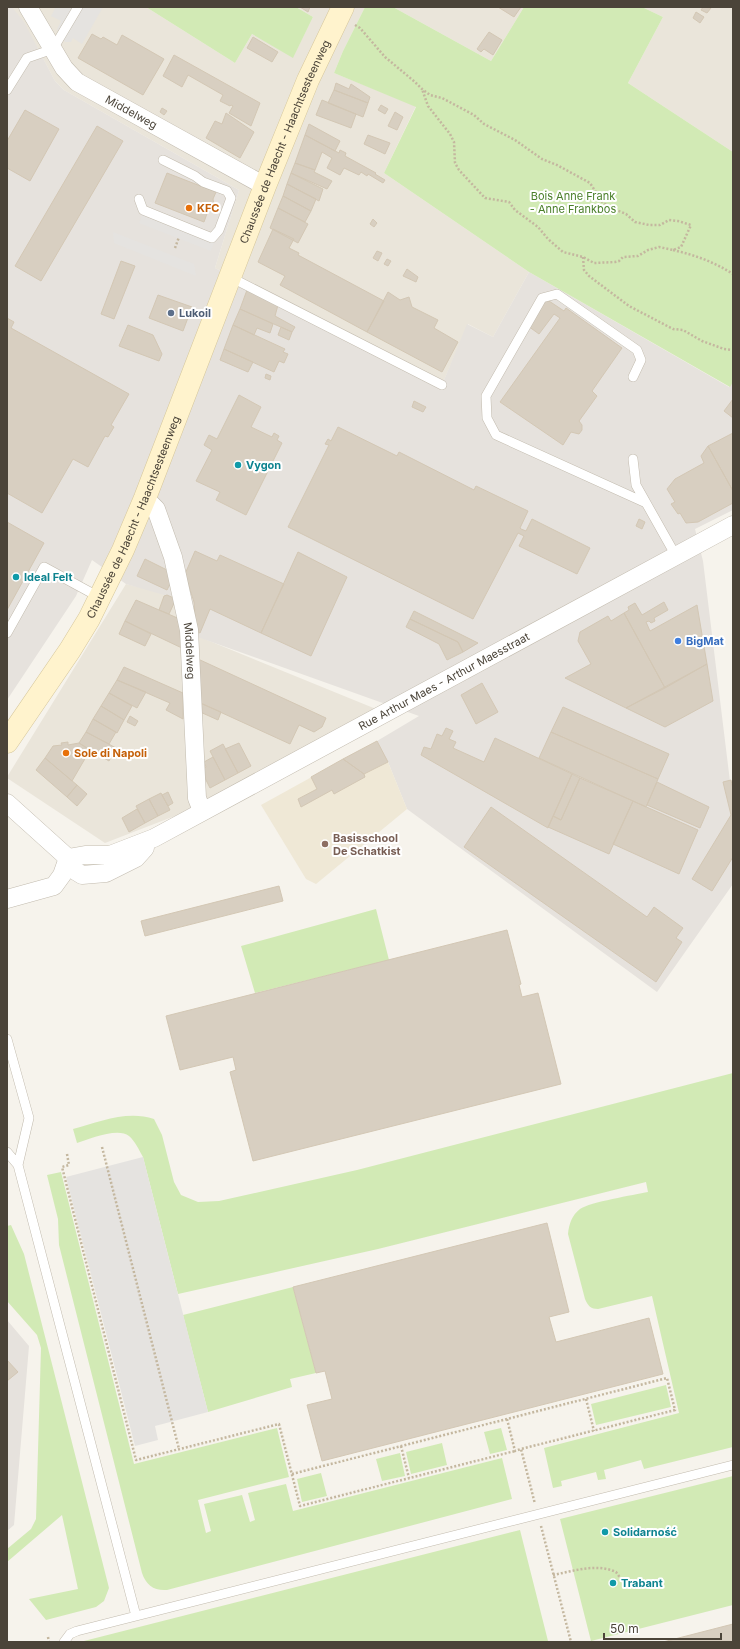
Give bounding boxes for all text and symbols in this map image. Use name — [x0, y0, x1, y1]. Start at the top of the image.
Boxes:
street label: Chaussée de Haecht - Haachtsesteenweg — [237, 38, 333, 246]
street label: Middelweg — [103, 92, 160, 132]
park label: Bois Anne Frank - Anne Frankbos — [530, 189, 616, 216]
place label: KFC — [197, 201, 220, 215]
marker: KFC — [184, 203, 194, 213]
place label: Lukoil — [179, 306, 211, 320]
marker: Lukoil — [166, 308, 176, 318]
street label: Chaussée de Haecht - Haachtsesteenweg — [83, 414, 183, 621]
place label: Vygon — [246, 458, 281, 472]
marker: Vygon — [233, 460, 243, 470]
place label: Ideal Felt — [24, 570, 73, 584]
marker: Ideal Felt — [11, 572, 21, 582]
street label: Middelweg — [180, 621, 198, 680]
street label: Rue Arthur Maes - Arthur Maesstraat — [356, 629, 532, 733]
place label: BigMat — [686, 634, 724, 648]
marker: BigMat — [673, 636, 683, 646]
place label: Sole di Napoli — [74, 746, 147, 760]
marker: Sole di Napoli — [61, 748, 71, 758]
place label: Basisschool De Schatkist — [333, 831, 401, 858]
marker: Basisschool De Schatkist — [320, 839, 330, 849]
place label: Solidarność — [613, 1525, 678, 1539]
marker: Solidarność — [600, 1527, 610, 1537]
place label: Trabant — [621, 1576, 663, 1590]
marker: Trabant — [608, 1578, 618, 1588]
scale bar — [604, 1615, 721, 1641]
text: 50 m — [610, 1621, 639, 1636]

